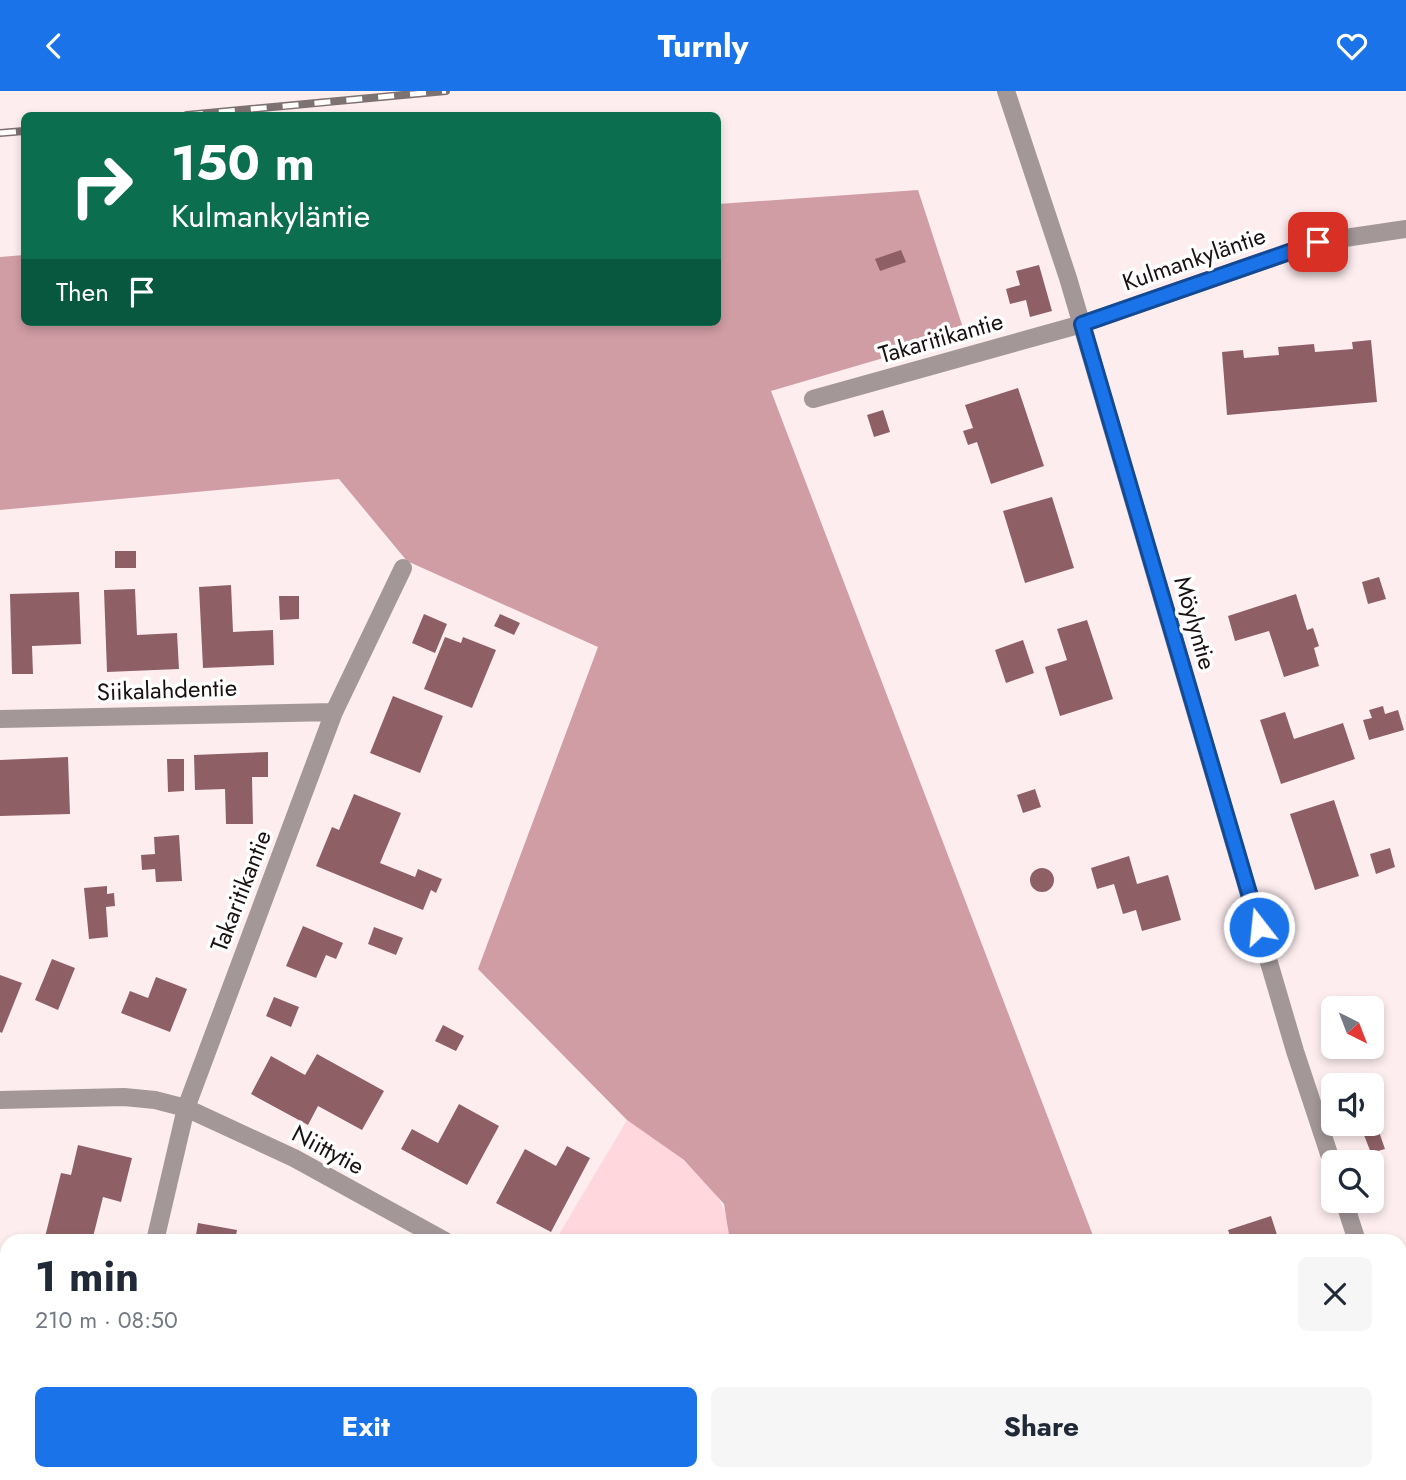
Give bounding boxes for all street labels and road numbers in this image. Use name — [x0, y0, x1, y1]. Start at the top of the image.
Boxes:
street label: Kulmankyläntie — [1117, 218, 1270, 299]
street label: Takaritikantie — [875, 303, 1007, 372]
street label: Möylyntie — [1165, 572, 1226, 674]
street label: Siikalahdentie — [96, 670, 238, 709]
street label: Takaritikantie — [201, 825, 280, 957]
street label: Niittytie — [286, 1116, 371, 1183]

